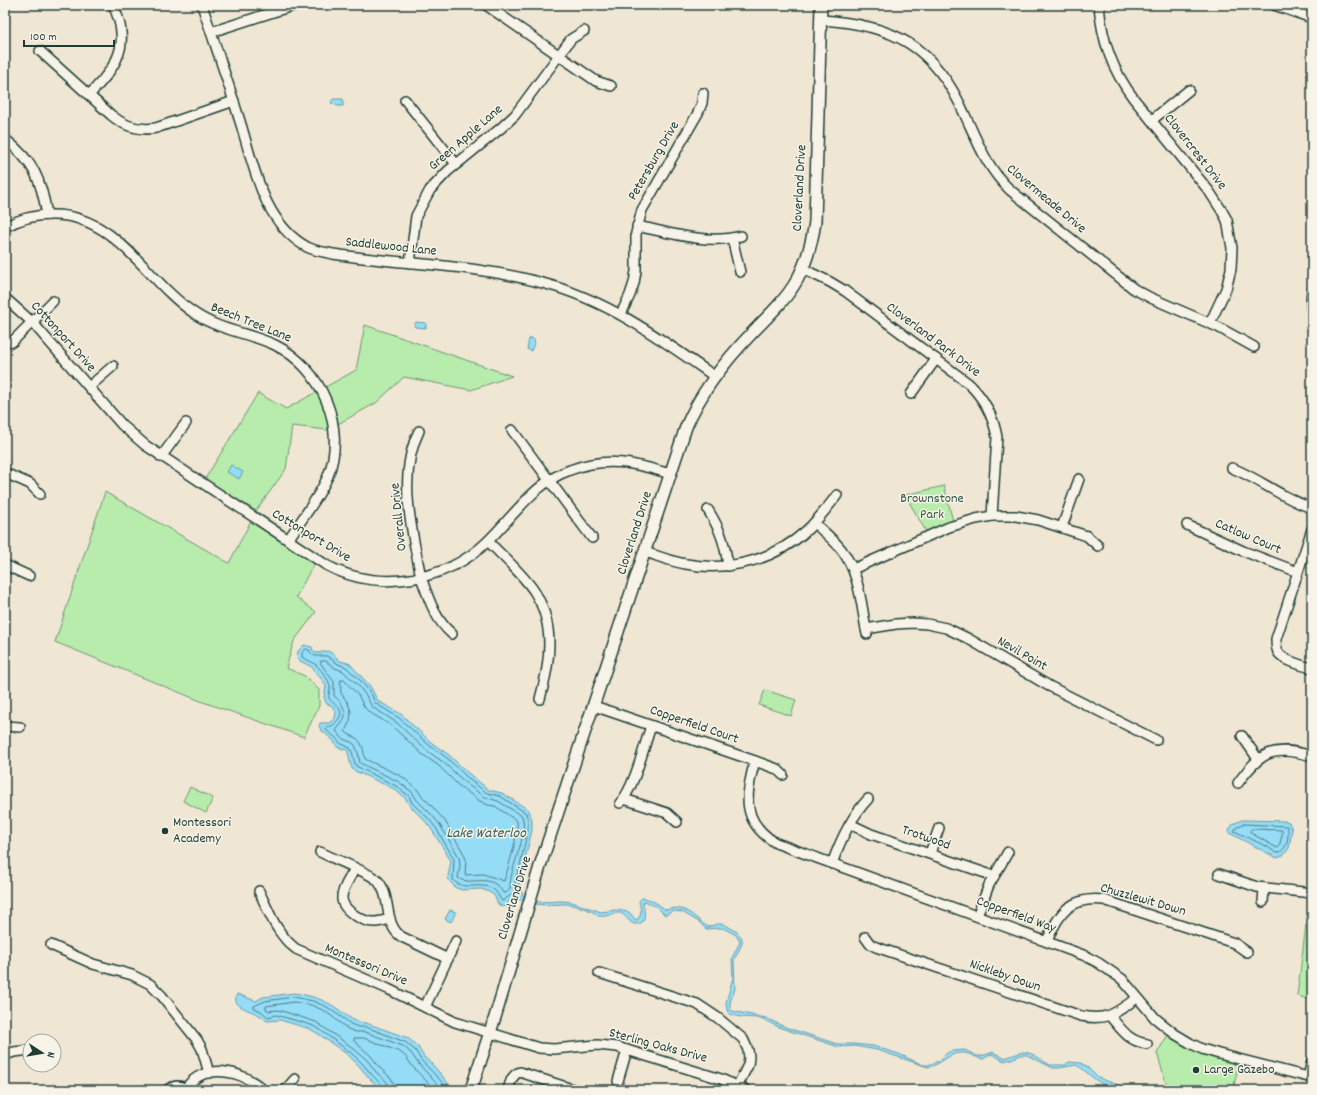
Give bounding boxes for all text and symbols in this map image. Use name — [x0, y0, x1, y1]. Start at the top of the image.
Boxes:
scale bar — [24, 22, 114, 48]
text: 100 m — [30, 29, 57, 46]
street label: Green Apple Lane — [425, 100, 507, 176]
street label: Clovercrest Drive — [1159, 110, 1231, 194]
street label: Petersburg Drive — [623, 118, 685, 204]
street label: Cloverland Drive — [788, 144, 812, 232]
street label: Clovermeade Drive — [1002, 160, 1090, 238]
street label: Saddlewood Lane — [344, 232, 438, 262]
street label: Cottonport Drive — [26, 297, 100, 377]
street label: Beech Tree Lane — [208, 298, 294, 348]
street label: Cloverland Park Drive — [882, 298, 984, 382]
street label: Overall Drive — [385, 482, 413, 552]
street label: Cloverland Drive — [612, 489, 658, 577]
park label: Brownstone Park — [900, 489, 964, 525]
street label: Cottonport Drive — [268, 504, 354, 568]
street label: Catlow Court — [1212, 514, 1284, 560]
street label: Nevil Point — [993, 632, 1051, 676]
street label: Copperfield Court — [647, 700, 741, 750]
place label: Montessori Academy — [173, 813, 231, 849]
street label: Trotwood — [899, 820, 953, 856]
water label: Lake Waterloo — [446, 823, 527, 845]
marker: Montessori Academy — [160, 826, 170, 836]
street label: Cloverland Drive — [493, 854, 537, 942]
street label: Chuzzlewit Down — [1098, 878, 1188, 922]
street label: Copperfield Way — [973, 891, 1059, 939]
street label: Montessori Drive — [322, 939, 410, 991]
street label: Nickleby Down — [967, 954, 1043, 998]
street label: Sterling Oaks Drive — [607, 1023, 709, 1069]
north arrow — [22, 1033, 62, 1073]
text: N — [41, 1050, 58, 1060]
place label: Large Gazebo — [1204, 1060, 1274, 1080]
marker: Large Gazebo — [1191, 1065, 1201, 1075]

